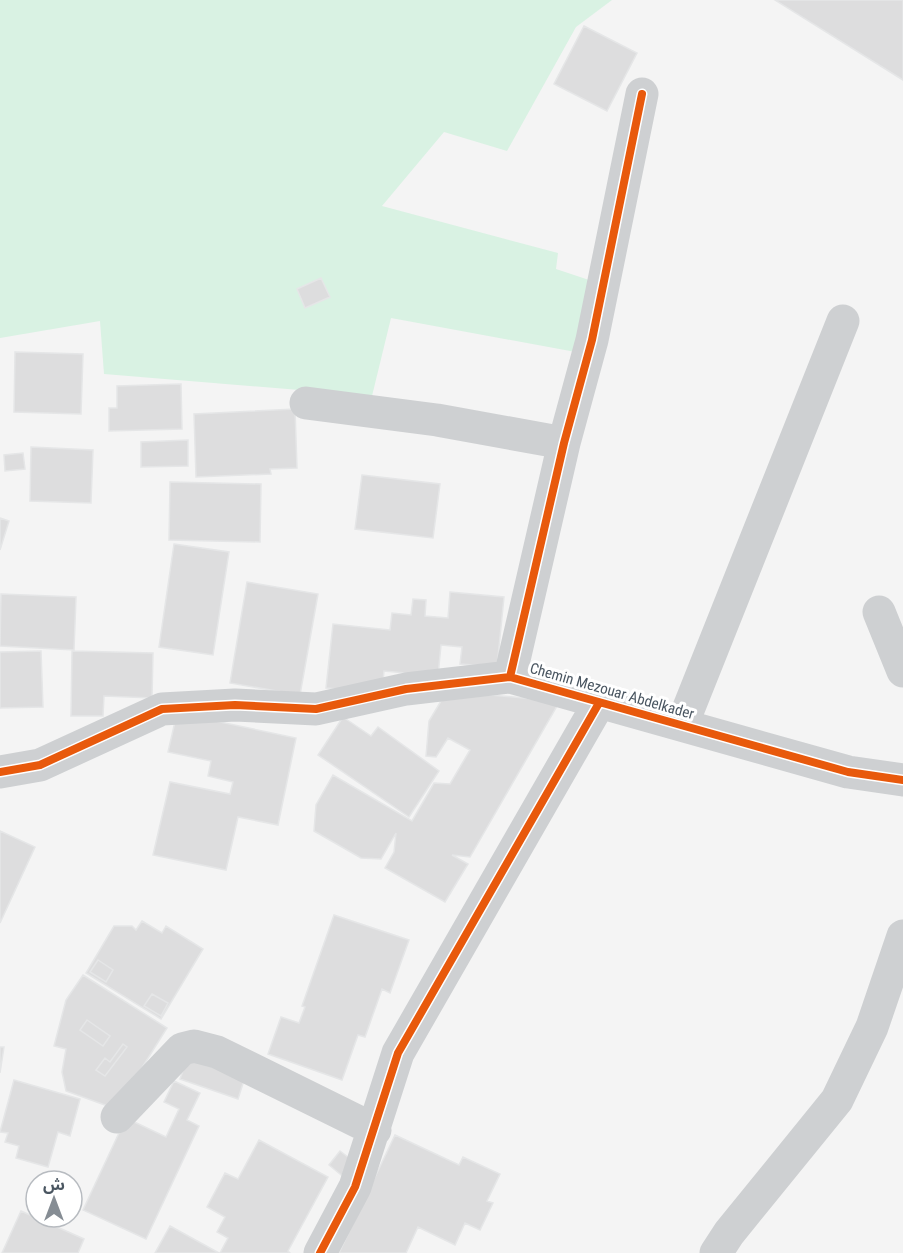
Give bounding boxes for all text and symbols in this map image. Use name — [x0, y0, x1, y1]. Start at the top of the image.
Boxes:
street label: Chemin Mezouar Abdelkader — [528, 659, 697, 723]
north arrow — [24, 1169, 84, 1229]
text: ش — [43, 1175, 65, 1194]

